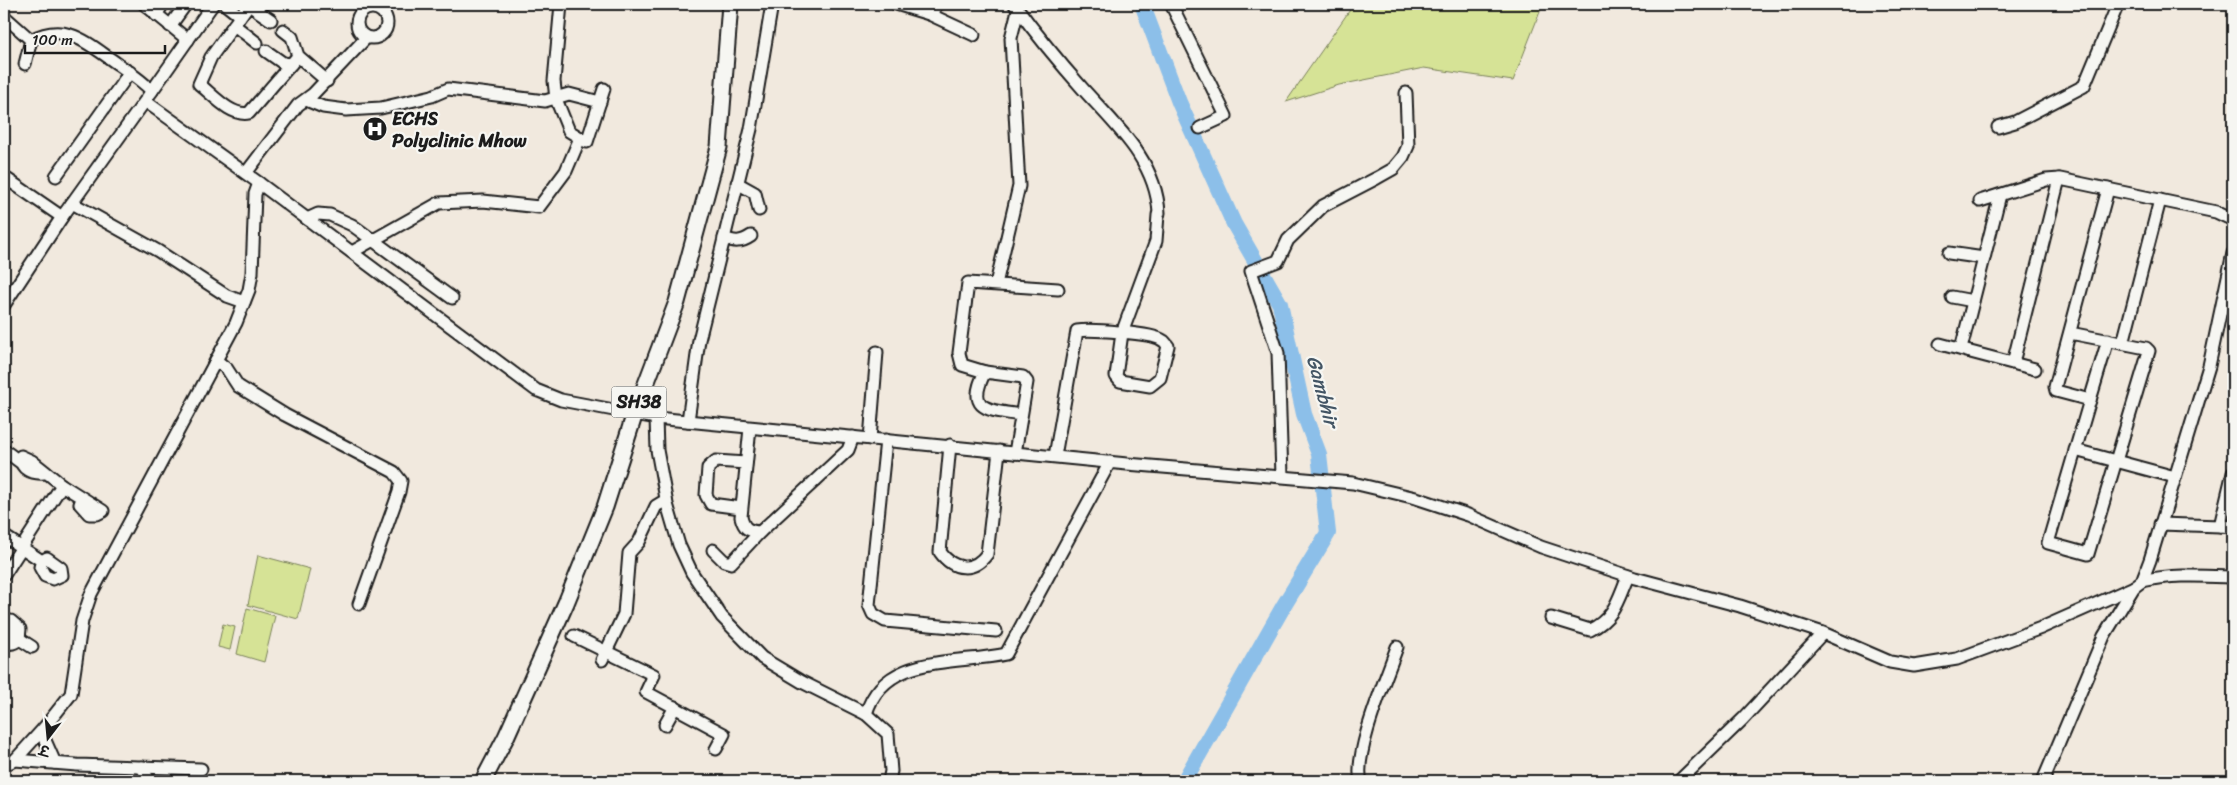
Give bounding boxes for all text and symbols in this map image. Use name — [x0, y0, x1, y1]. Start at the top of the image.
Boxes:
scale bar — [25, 22, 165, 54]
text: 100 m — [32, 27, 73, 53]
place label: ECHS Polyclinic Mhow — [392, 102, 528, 157]
hospital icon: ECHS Polyclinic Mhow — [362, 116, 388, 142]
water label: Gambhir — [1296, 351, 1350, 434]
road number: SH38 — [612, 387, 666, 418]
north arrow — [22, 712, 72, 762]
text: उ — [35, 736, 54, 764]

